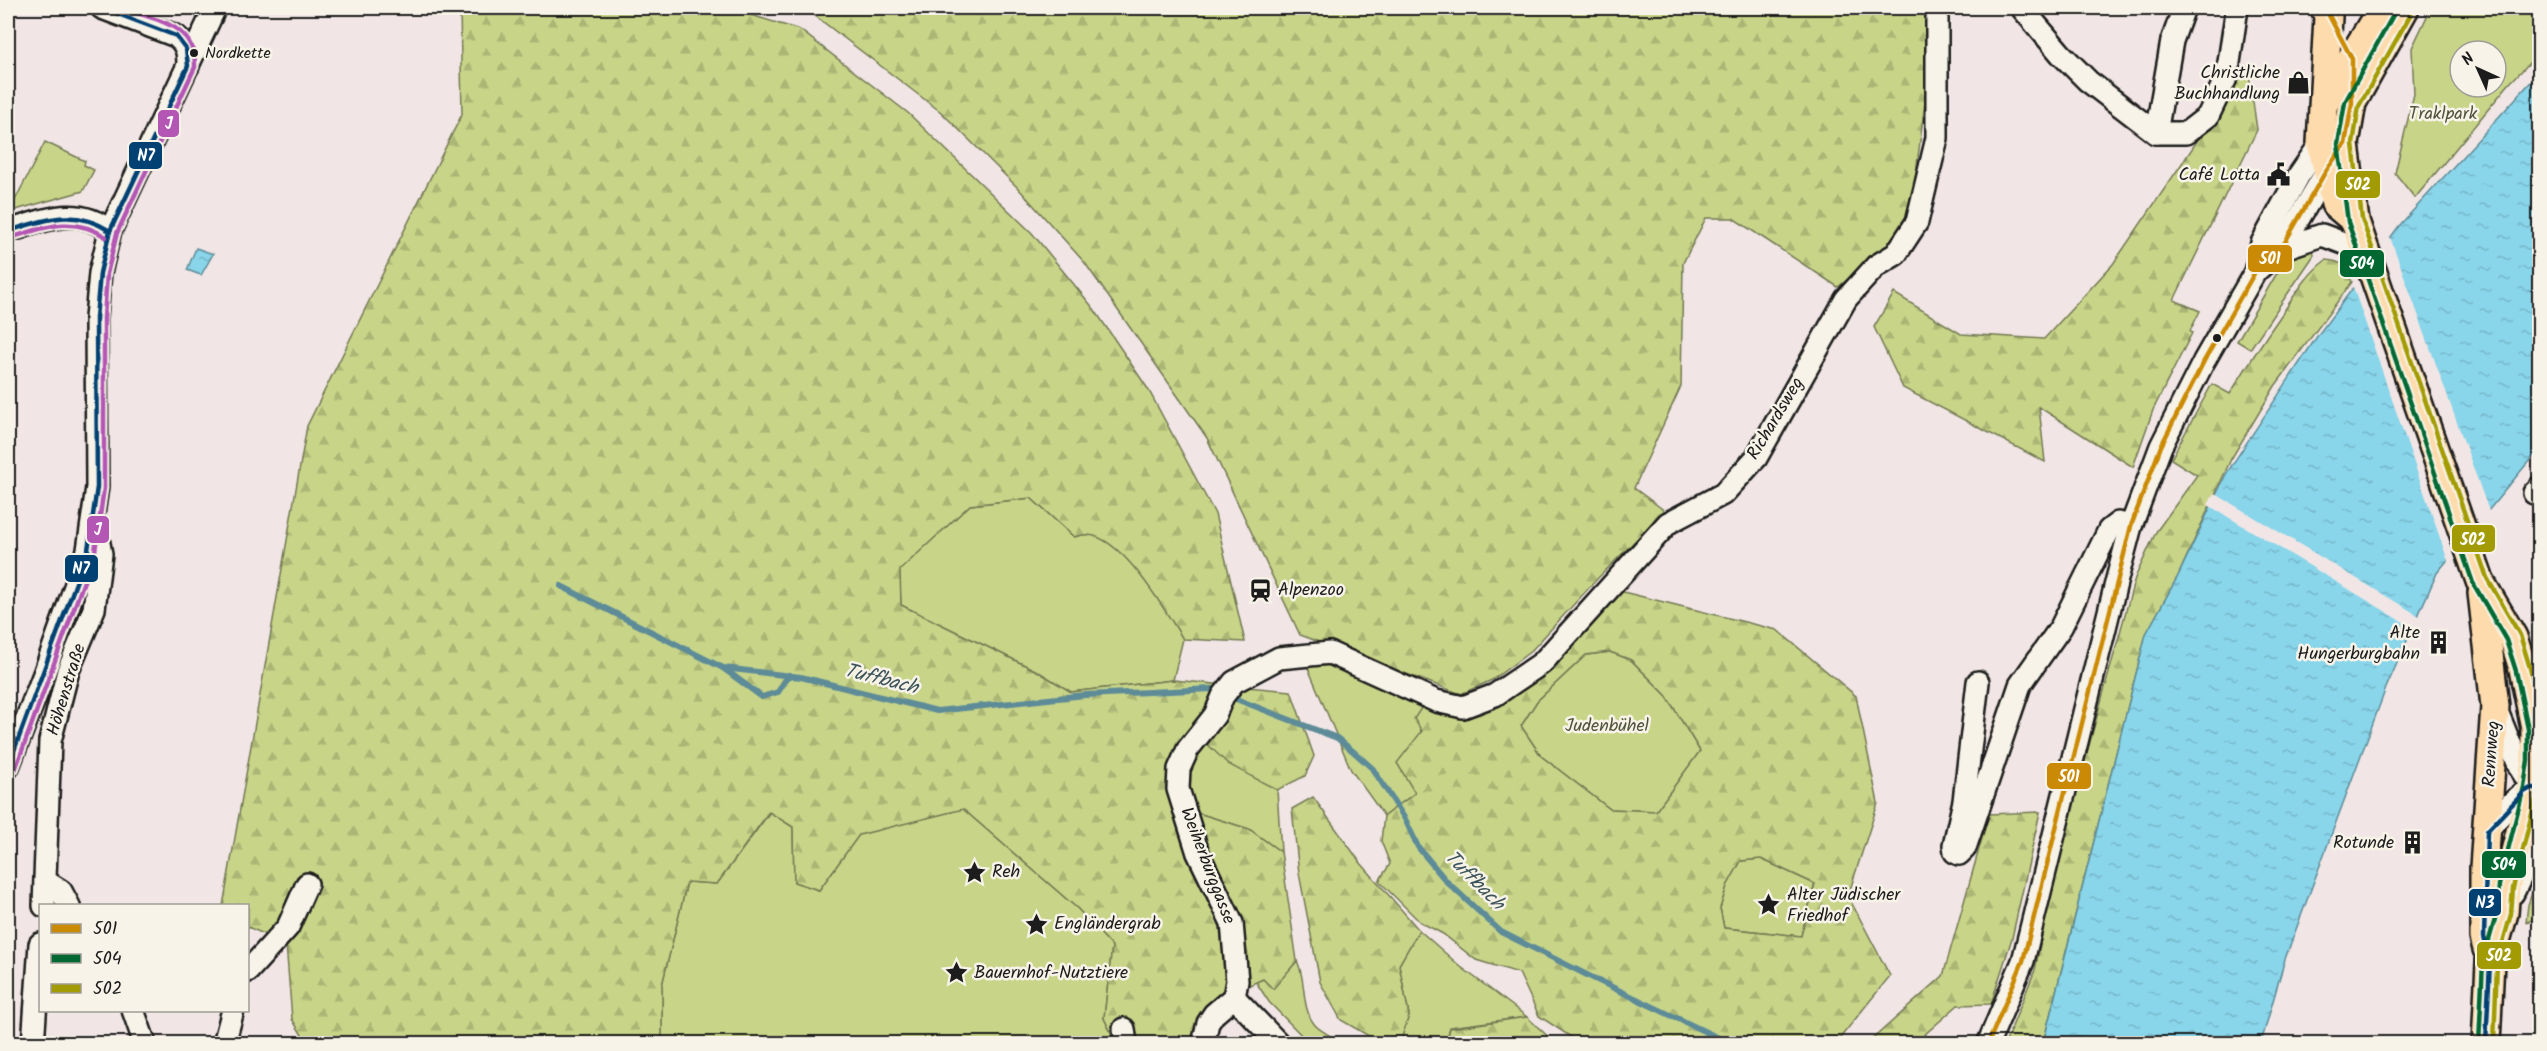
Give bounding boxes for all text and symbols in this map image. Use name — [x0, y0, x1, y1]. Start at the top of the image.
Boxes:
north arrow — [2448, 39, 2508, 99]
place label: Nordkette — [205, 41, 271, 66]
marker: Nordkette — [188, 47, 200, 59]
text: N — [2456, 47, 2481, 72]
place label: Christliche Buchhandlung — [2174, 59, 2280, 109]
shop icon: Christliche Buchhandlung — [2285, 70, 2311, 96]
park label: Traklpark — [2409, 100, 2478, 129]
line badge: J — [157, 109, 180, 138]
text: J — [165, 112, 174, 137]
line badge: N7 — [128, 141, 163, 170]
text: N7 — [137, 144, 155, 169]
place label: Café Lotta — [2179, 161, 2260, 190]
public building icon: Café Lotta — [2265, 162, 2291, 188]
line badge: 502 — [2335, 170, 2381, 199]
text: 502 — [2344, 173, 2371, 198]
line badge: 501 — [2247, 244, 2293, 273]
text: 501 — [2258, 247, 2281, 272]
line badge: 504 — [2339, 249, 2385, 278]
text: 504 — [2348, 252, 2375, 277]
unlabelled marker — [2211, 332, 2223, 344]
street label: Richardsweg — [1740, 372, 1812, 466]
line badge: J — [86, 515, 110, 544]
text: J — [94, 518, 103, 543]
line badge: 502 — [2451, 524, 2496, 553]
text: 502 — [2459, 528, 2486, 553]
line badge: N7 — [64, 554, 99, 583]
text: N7 — [72, 557, 90, 582]
place label: Alpenzoo — [1278, 576, 1344, 605]
station icon: Alpenzoo — [1247, 577, 1273, 603]
place label: Alte Hungerburgbahn — [2297, 619, 2420, 669]
building icon: Alte Hungerburgbahn — [2425, 630, 2451, 656]
street label: Höhenstraße — [39, 640, 95, 740]
water label: Tuffbach — [841, 655, 923, 705]
park label: Judenbühel — [1565, 712, 1650, 741]
street label: Rennweg — [2475, 720, 2509, 788]
line badge: 501 — [2046, 762, 2092, 790]
text: 501 — [2057, 765, 2080, 790]
street label: Weiherburggasse — [1171, 803, 1243, 929]
place label: Rotunde — [2333, 829, 2394, 858]
building icon: Rotunde — [2399, 830, 2425, 856]
water label: Tuffbach — [1436, 843, 1513, 920]
line badge: 504 — [2481, 850, 2527, 879]
text: 504 — [2490, 853, 2517, 878]
place label: Reh — [992, 858, 1020, 887]
place icon: Reh — [961, 859, 987, 885]
place label: Alter Jüdischer Friedhof — [1787, 881, 1901, 931]
line badge: N3 — [2468, 888, 2502, 917]
text: N3 — [2476, 891, 2495, 916]
place icon: Alter Jüdischer Friedhof — [1756, 892, 1782, 918]
legend — [39, 904, 249, 1012]
place label: Engländergrab — [1054, 910, 1161, 939]
place icon: Engländergrab — [1023, 911, 1049, 937]
text: 501 — [93, 915, 117, 944]
line badge: 502 — [2476, 941, 2522, 970]
text: 502 — [2485, 944, 2512, 969]
text: 504 — [93, 945, 122, 974]
place label: Bauernhof-Nutztiere — [974, 959, 1128, 988]
place icon: Bauernhof-Nutztiere — [943, 960, 969, 986]
text: 502 — [93, 975, 122, 1004]

